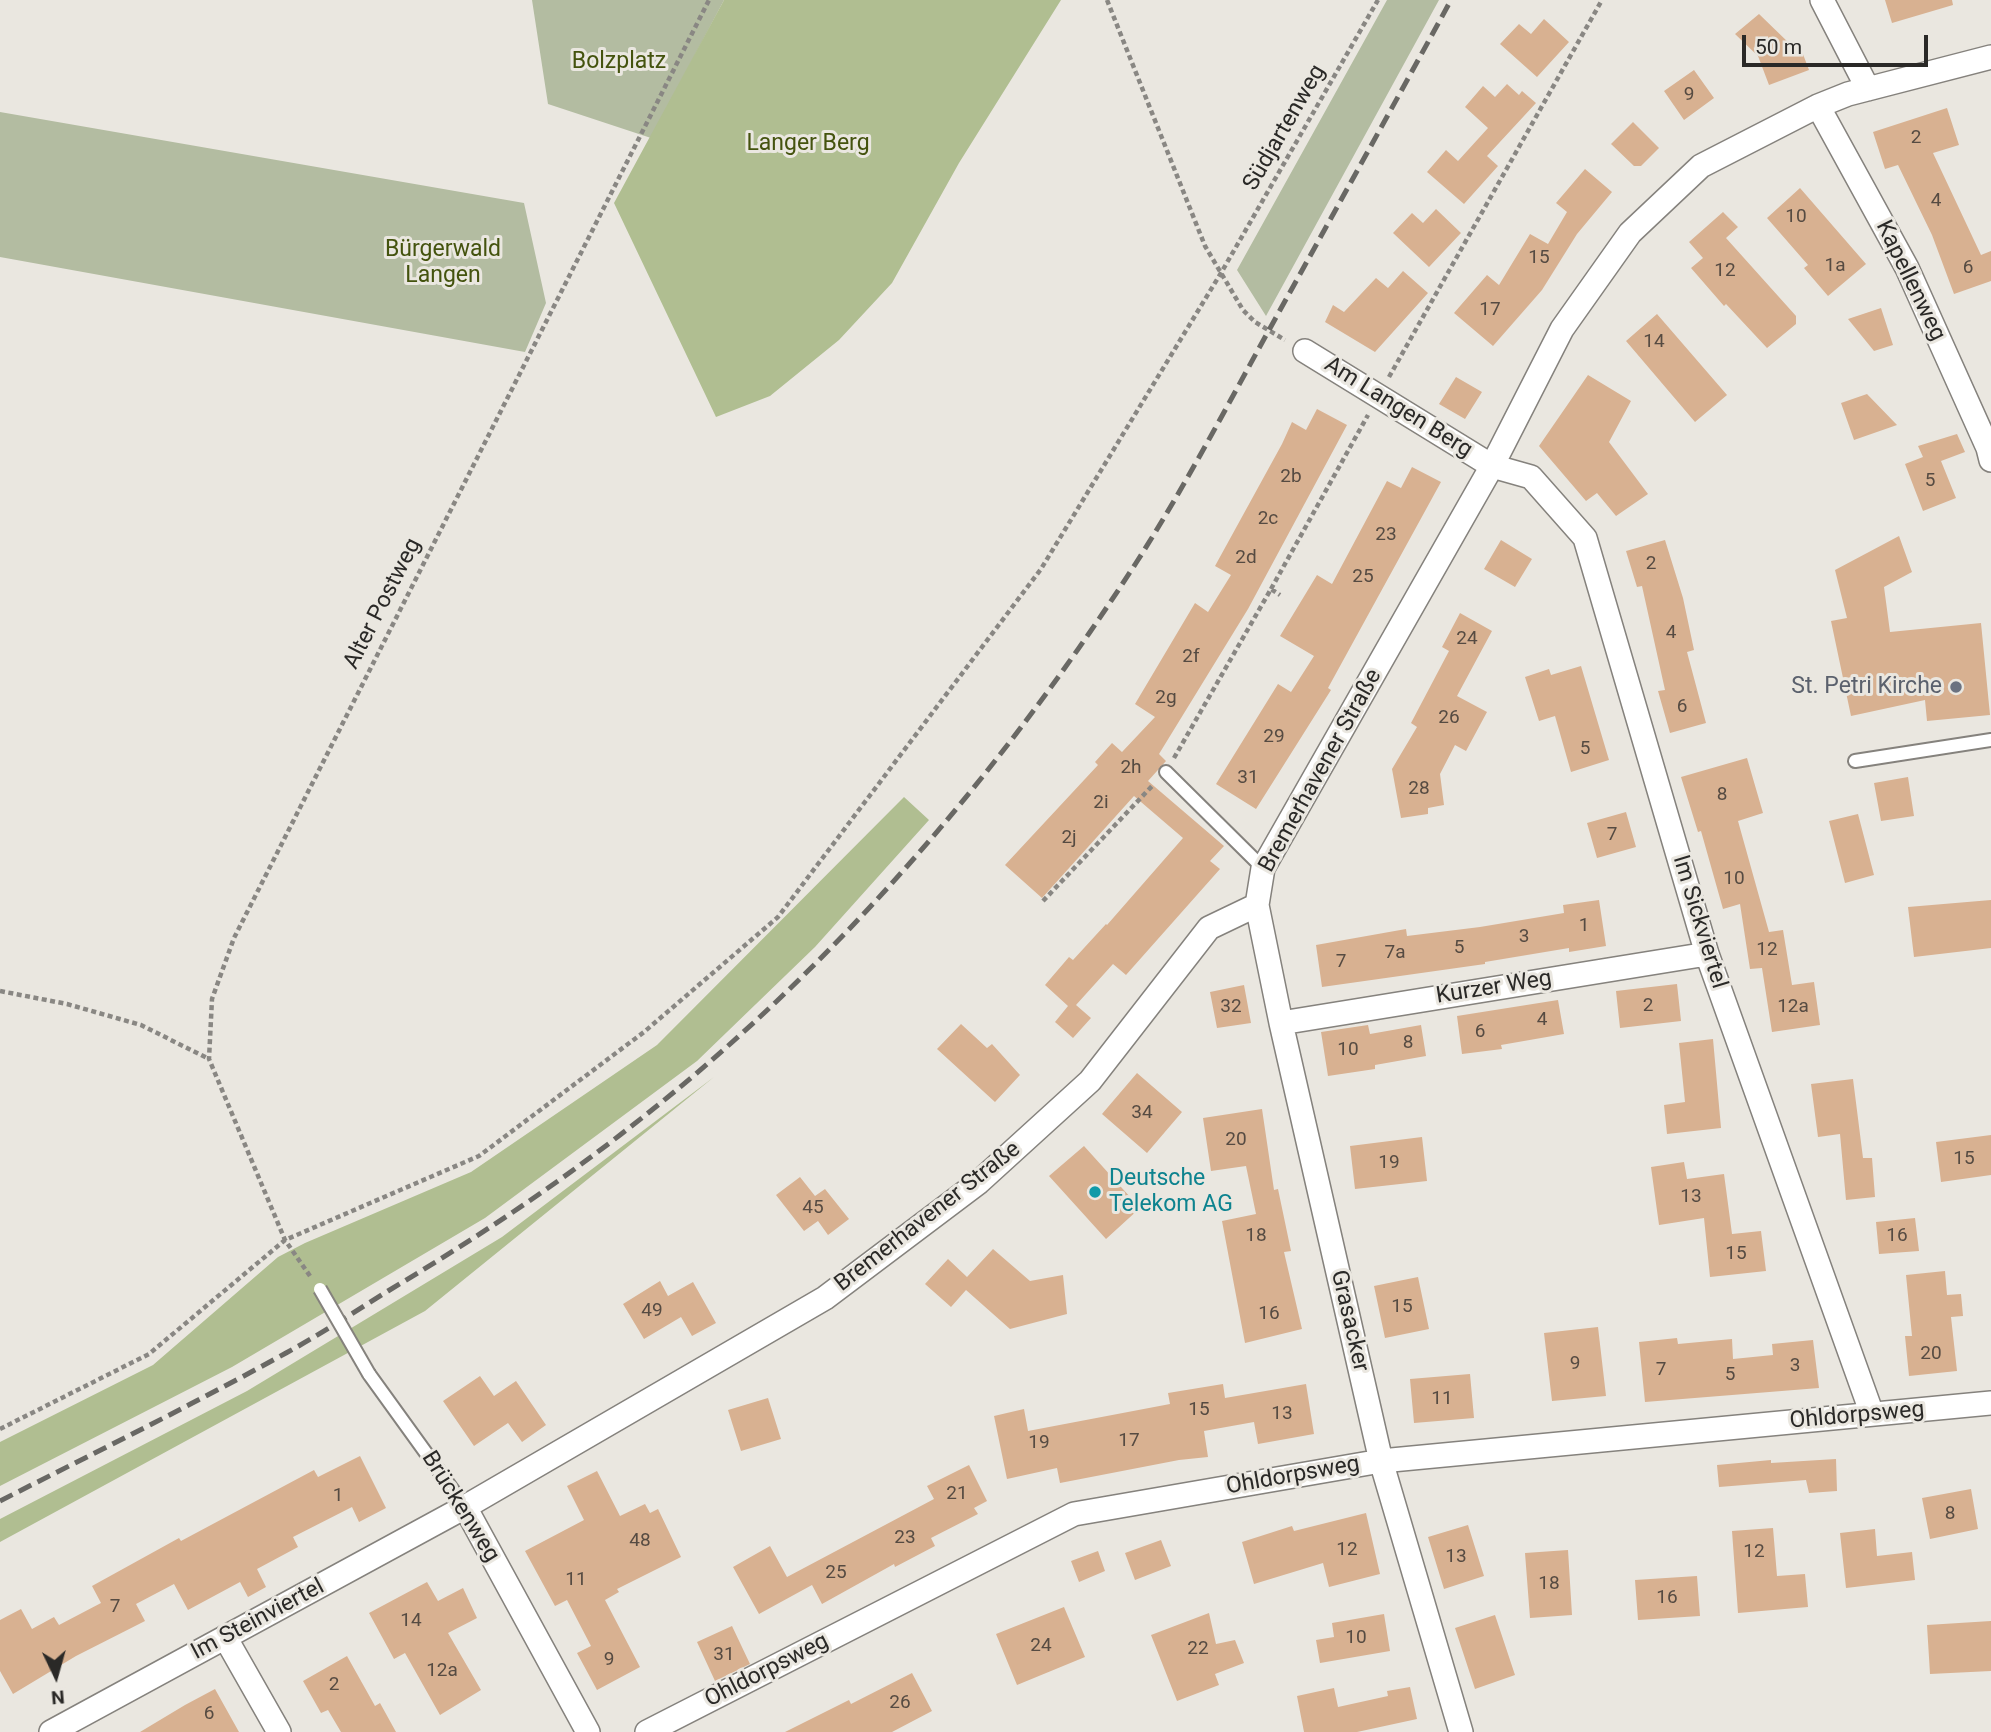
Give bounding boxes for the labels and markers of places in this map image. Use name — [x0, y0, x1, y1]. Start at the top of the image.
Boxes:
place label: St. Petri Kirche — [1791, 673, 1942, 701]
marker: St. Petri Kirche — [1948, 679, 1964, 695]
place label: Deutsche Telekom AG — [1109, 1165, 1233, 1219]
marker: Deutsche Telekom AG — [1087, 1184, 1103, 1200]

